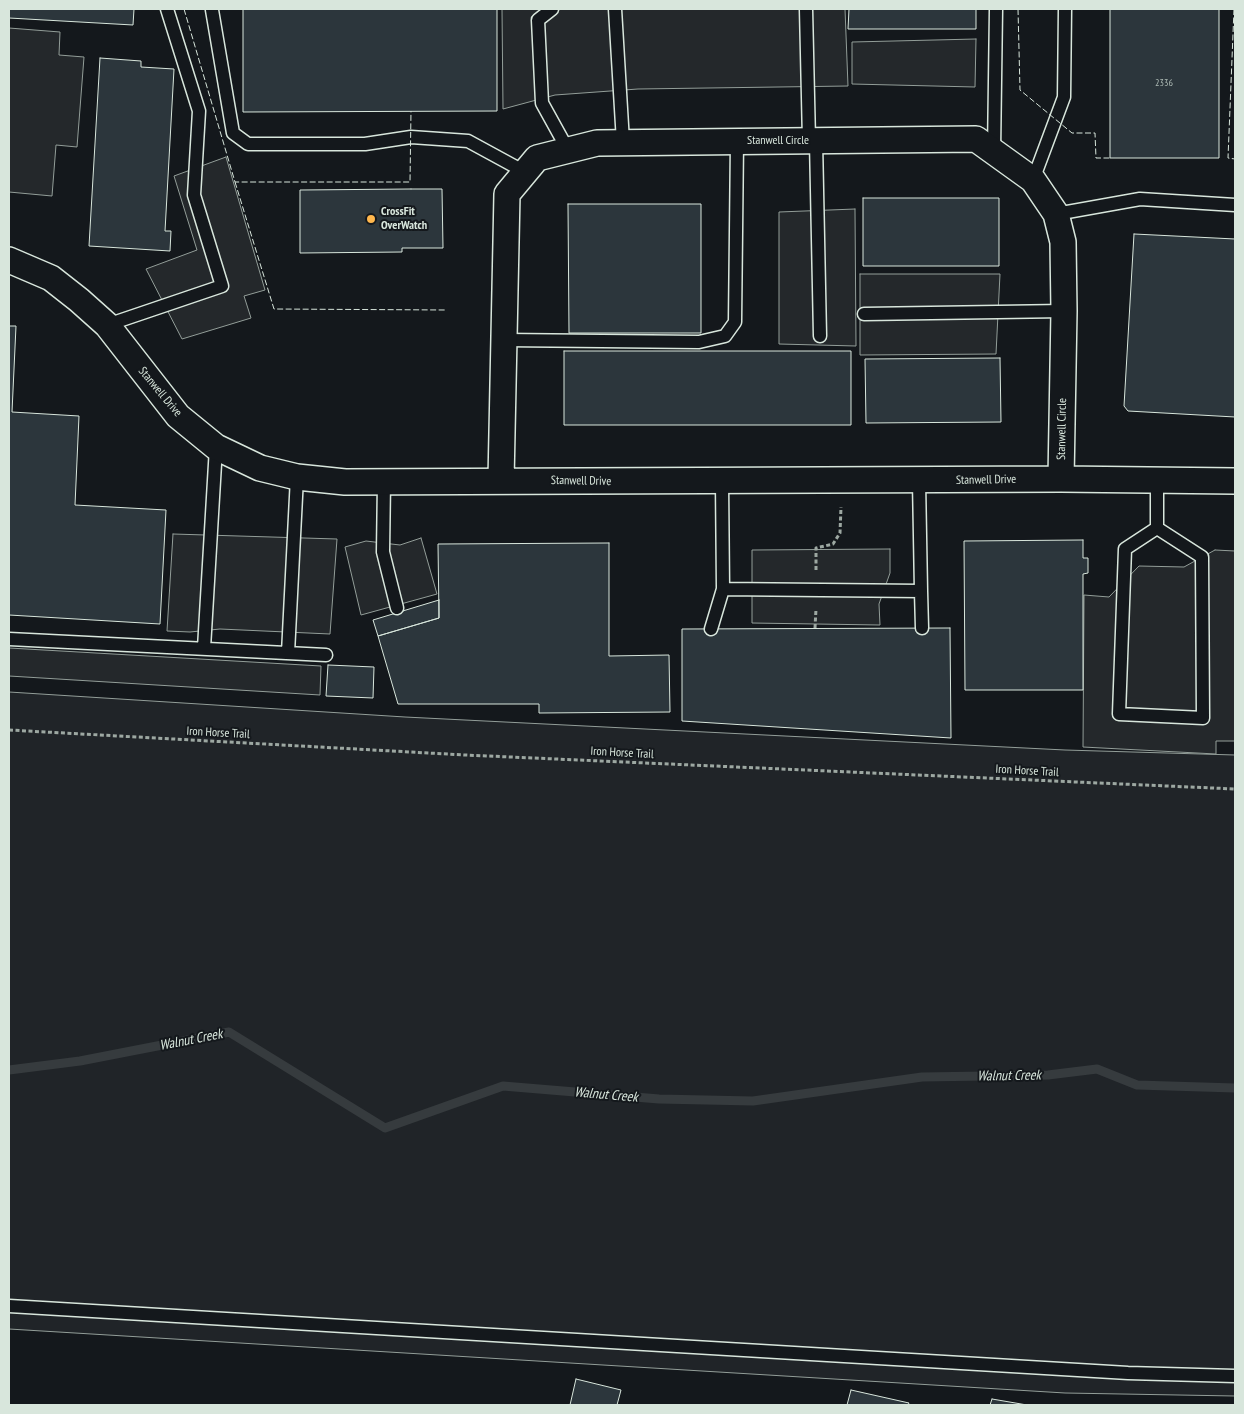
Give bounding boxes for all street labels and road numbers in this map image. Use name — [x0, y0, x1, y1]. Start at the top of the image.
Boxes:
street label: Stanwell Circle — [747, 134, 809, 148]
street label: Stanwell Drive — [135, 364, 185, 420]
street label: Stanwell Circle — [1054, 398, 1070, 460]
street label: Stanwell Drive — [956, 472, 1016, 488]
street label: Stanwell Drive — [551, 473, 611, 489]
street label: Iron Horse Trail — [186, 724, 250, 742]
street label: Iron Horse Trail — [590, 744, 654, 762]
street label: Iron Horse Trail — [995, 762, 1059, 780]

